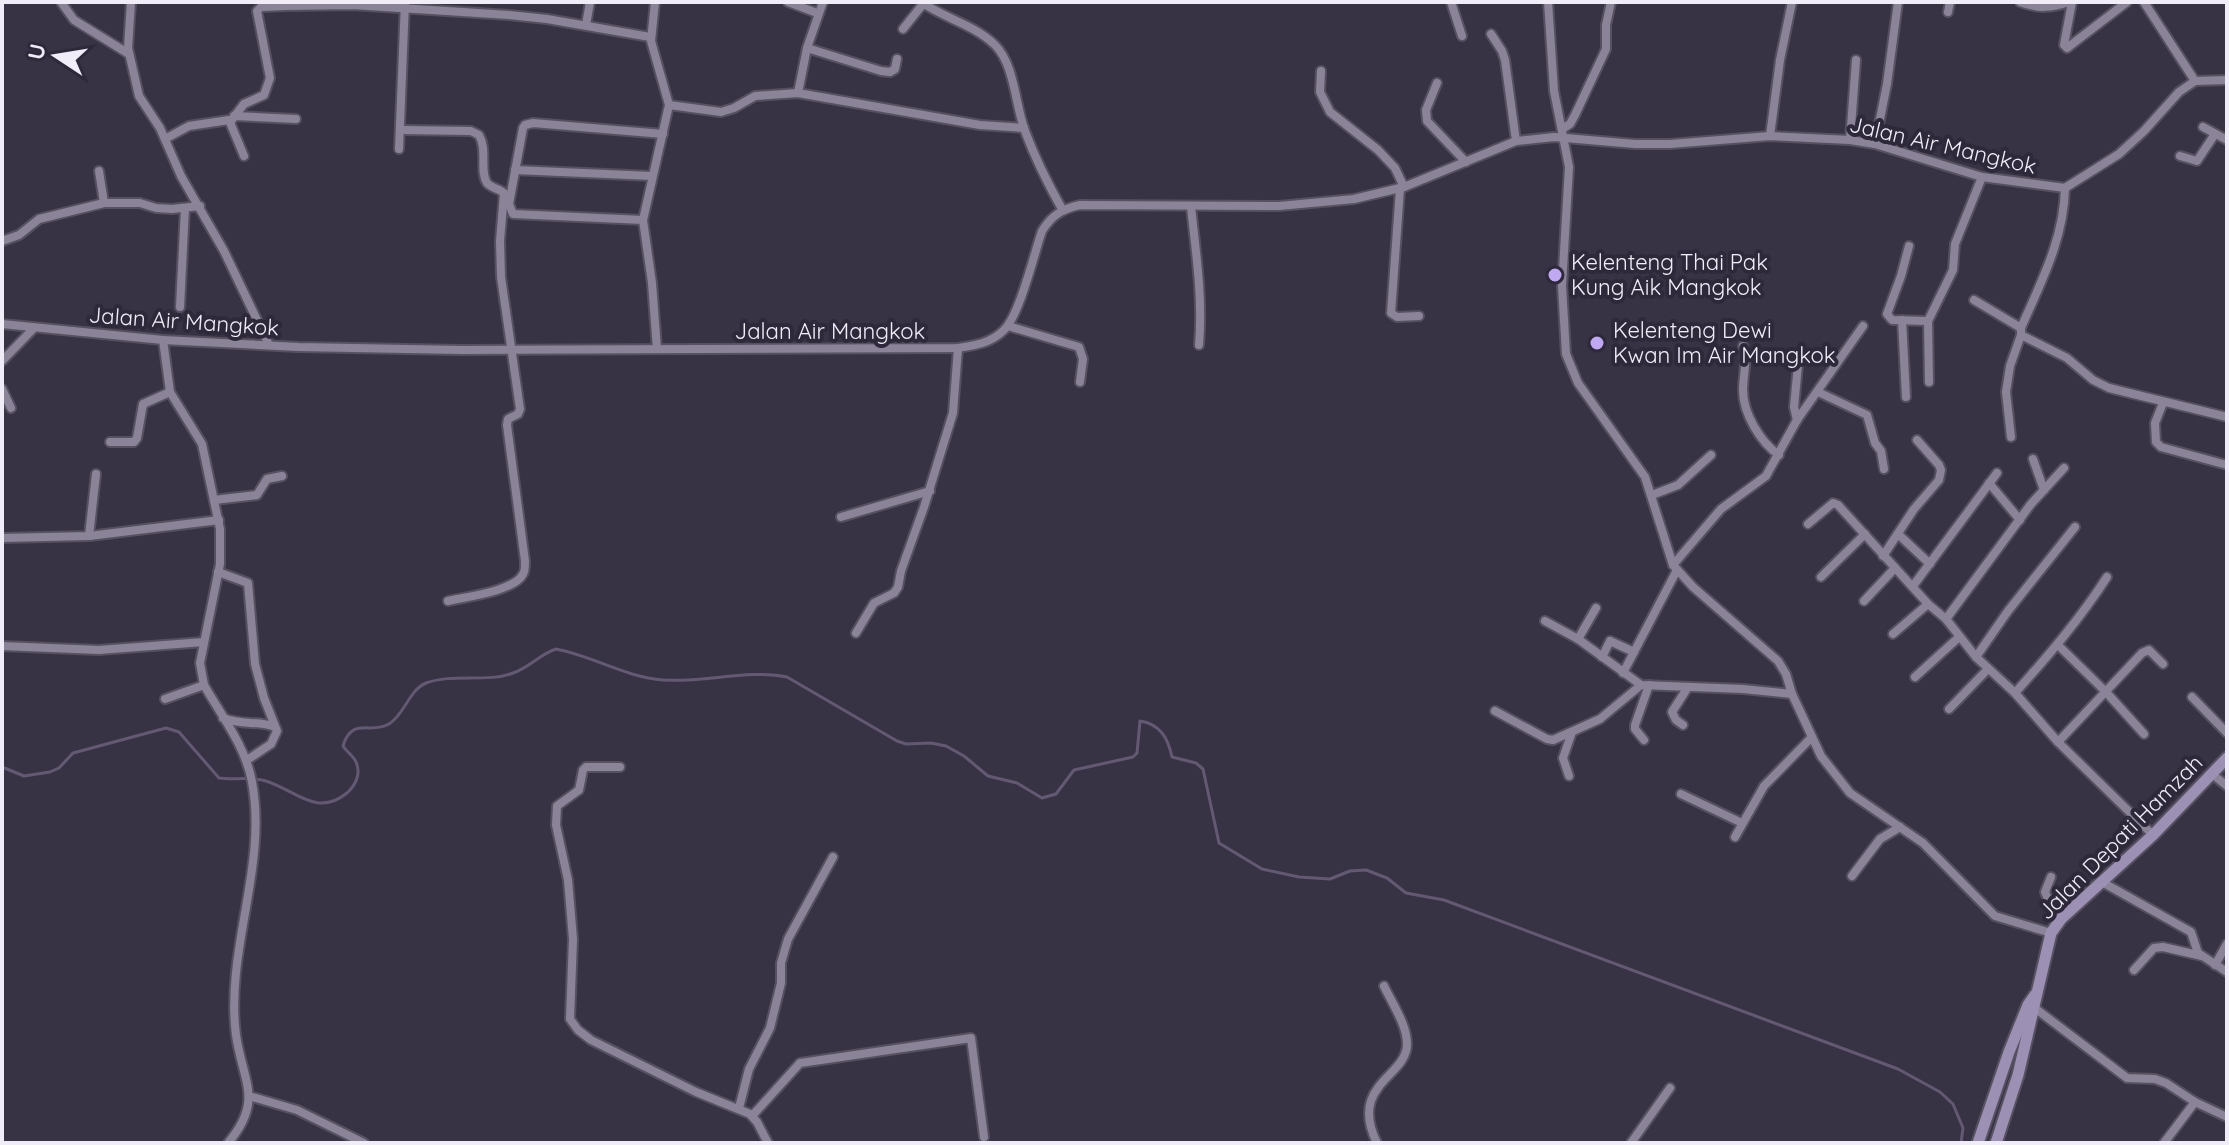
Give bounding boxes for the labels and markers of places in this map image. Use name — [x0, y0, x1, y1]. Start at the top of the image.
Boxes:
place label: Kelenteng Thai Pak Kung Aik Mangkok — [1571, 248, 1768, 301]
marker: Kelenteng Thai Pak Kung Aik Mangkok — [1546, 266, 1564, 284]
place label: Kelenteng Dewi Kwan Im Air Mangkok — [1613, 316, 1836, 369]
marker: Kelenteng Dewi Kwan Im Air Mangkok — [1588, 334, 1606, 352]

